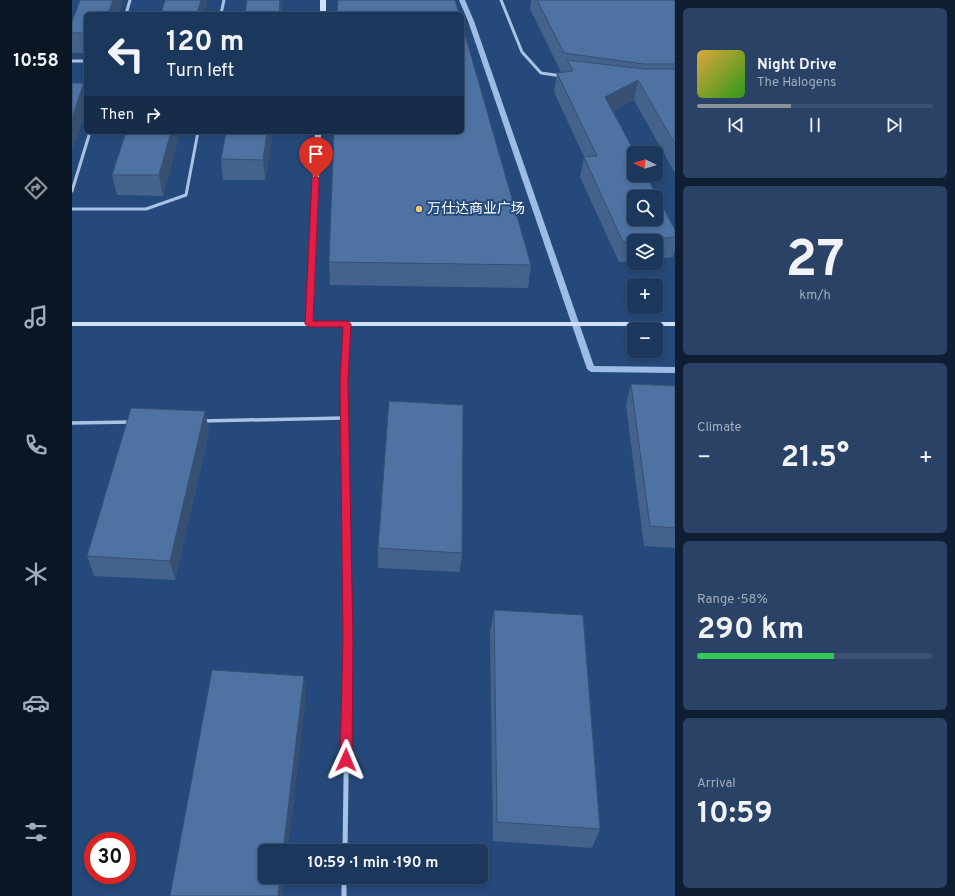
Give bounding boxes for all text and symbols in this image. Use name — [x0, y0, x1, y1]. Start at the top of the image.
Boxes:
text: 120 m — [166, 25, 244, 61]
icon: left — [100, 28, 152, 80]
text: 10:58 — [13, 50, 59, 73]
text: Night Drive — [757, 56, 837, 75]
text: Turn left — [166, 60, 234, 83]
text: The Halogens — [757, 75, 836, 91]
icon: right — [142, 104, 164, 126]
text: Then — [100, 106, 134, 125]
icon: previous — [725, 114, 747, 136]
icon: pause — [804, 114, 826, 136]
icon: next — [883, 114, 905, 136]
pin — [299, 137, 333, 178]
icon: arrive — [305, 143, 327, 165]
north arrow — [627, 146, 663, 182]
map controls — [627, 146, 663, 358]
icon: directions — [22, 174, 50, 202]
button: search — [627, 190, 663, 226]
place label: 万仕达商业广场 — [427, 200, 525, 218]
marker: 万仕达商业广场 — [414, 204, 424, 214]
text: 27 — [785, 229, 845, 295]
button: layers — [627, 234, 663, 270]
button: + — [627, 278, 663, 314]
text: km/h — [799, 288, 831, 304]
icon: music — [22, 303, 50, 331]
button: − — [627, 322, 663, 358]
text: Climate — [697, 420, 742, 436]
icon: phone — [22, 431, 50, 459]
text: 21.5° — [781, 440, 849, 477]
text: − — [697, 445, 711, 472]
text: + — [919, 445, 933, 472]
icon: climate — [22, 560, 50, 588]
text: Range · 58% — [697, 592, 768, 608]
text: 290 km — [697, 612, 804, 649]
icon: car — [22, 689, 50, 717]
position arrow — [325, 739, 367, 781]
text: Arrival — [697, 776, 736, 792]
text: 10:59 — [697, 796, 773, 833]
icon: filters — [22, 818, 50, 846]
speed limit sign: 30 — [84, 832, 136, 884]
text: 10:59 · 1 min · 190 m — [308, 854, 438, 873]

